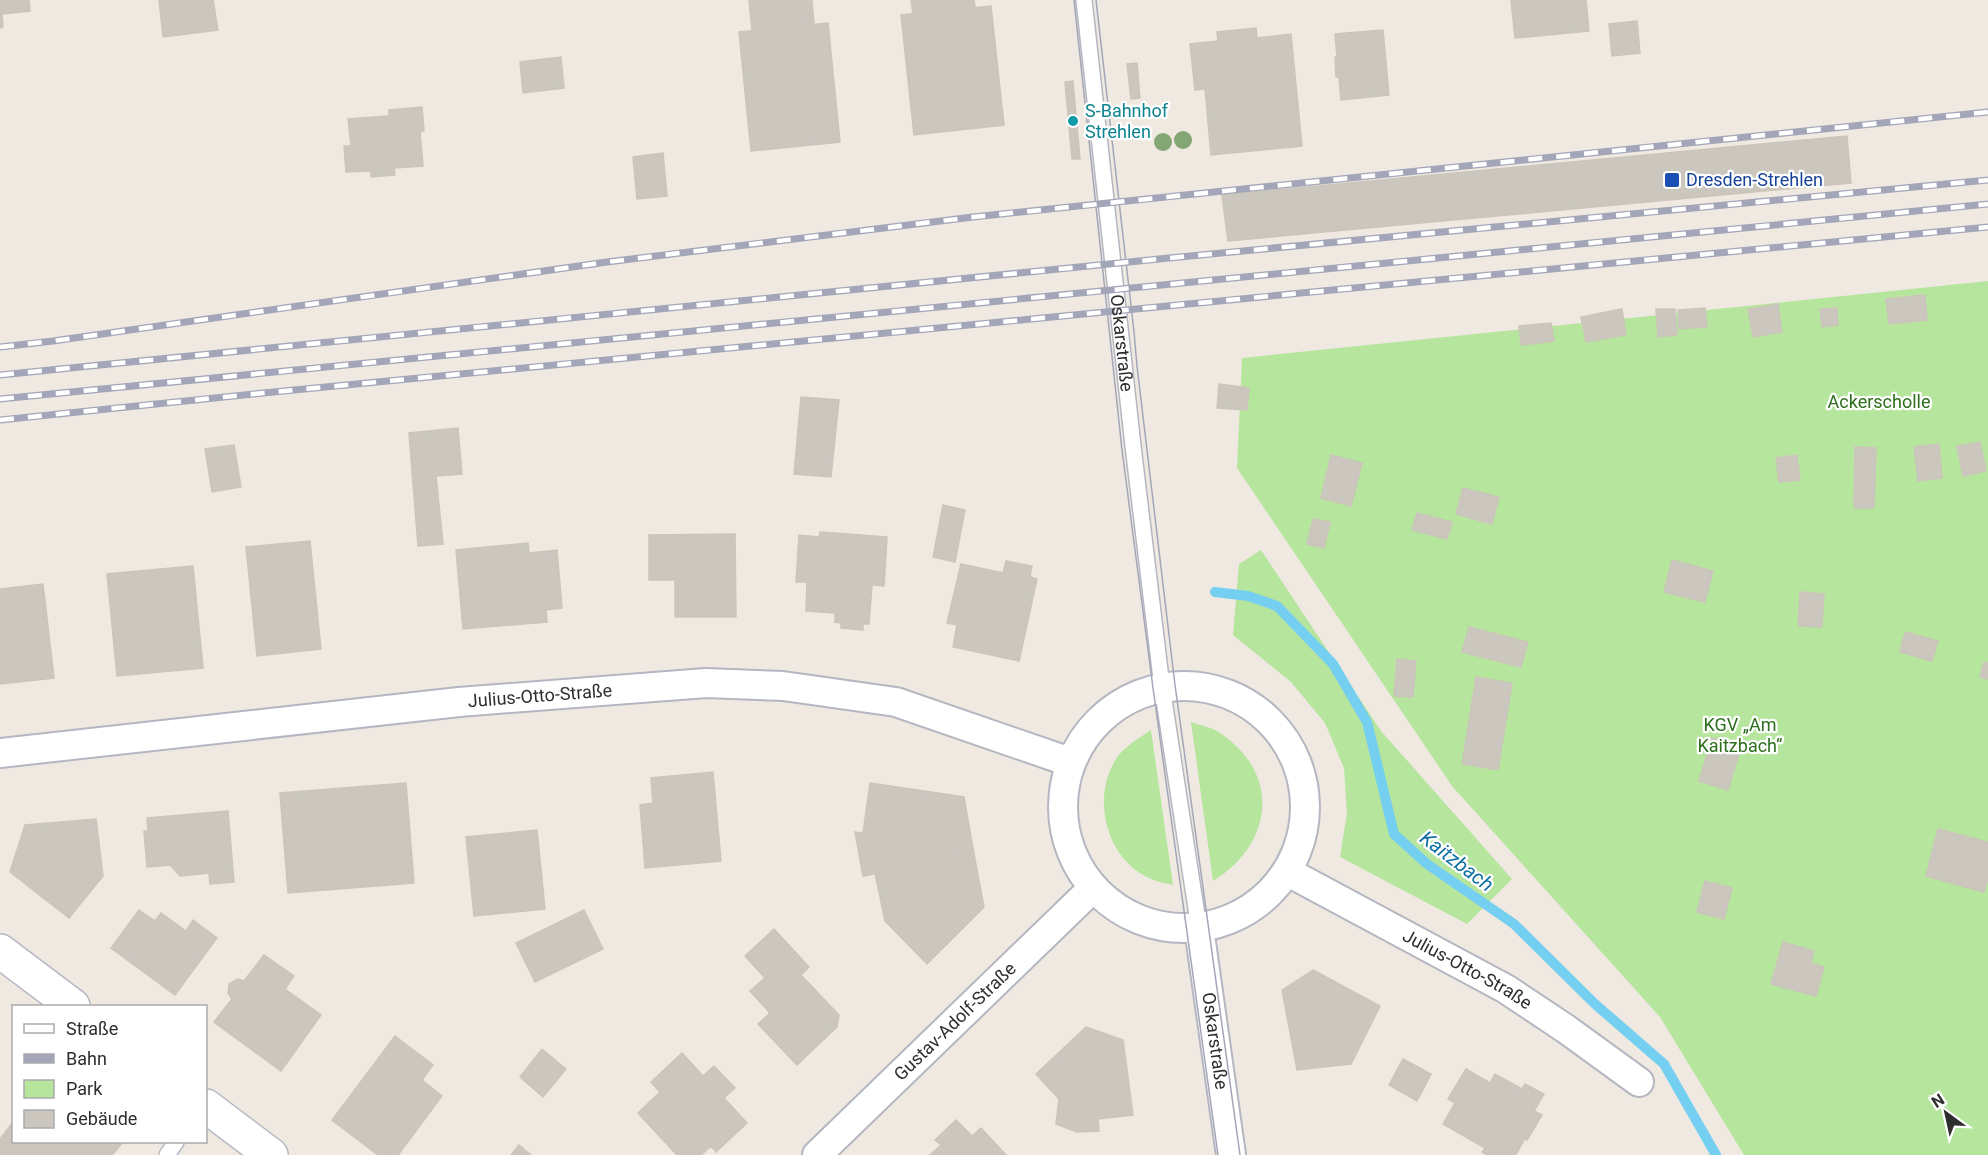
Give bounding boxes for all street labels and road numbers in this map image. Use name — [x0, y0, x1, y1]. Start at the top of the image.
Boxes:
street label: Oskarstraße — [1106, 293, 1138, 393]
street label: Julius-Otto-Straße — [467, 679, 613, 711]
street label: Julius-Otto-Straße — [1399, 925, 1536, 1013]
street label: Gustav-Adolf-Straße — [890, 958, 1020, 1085]
street label: Oskarstraße — [1198, 991, 1233, 1091]

